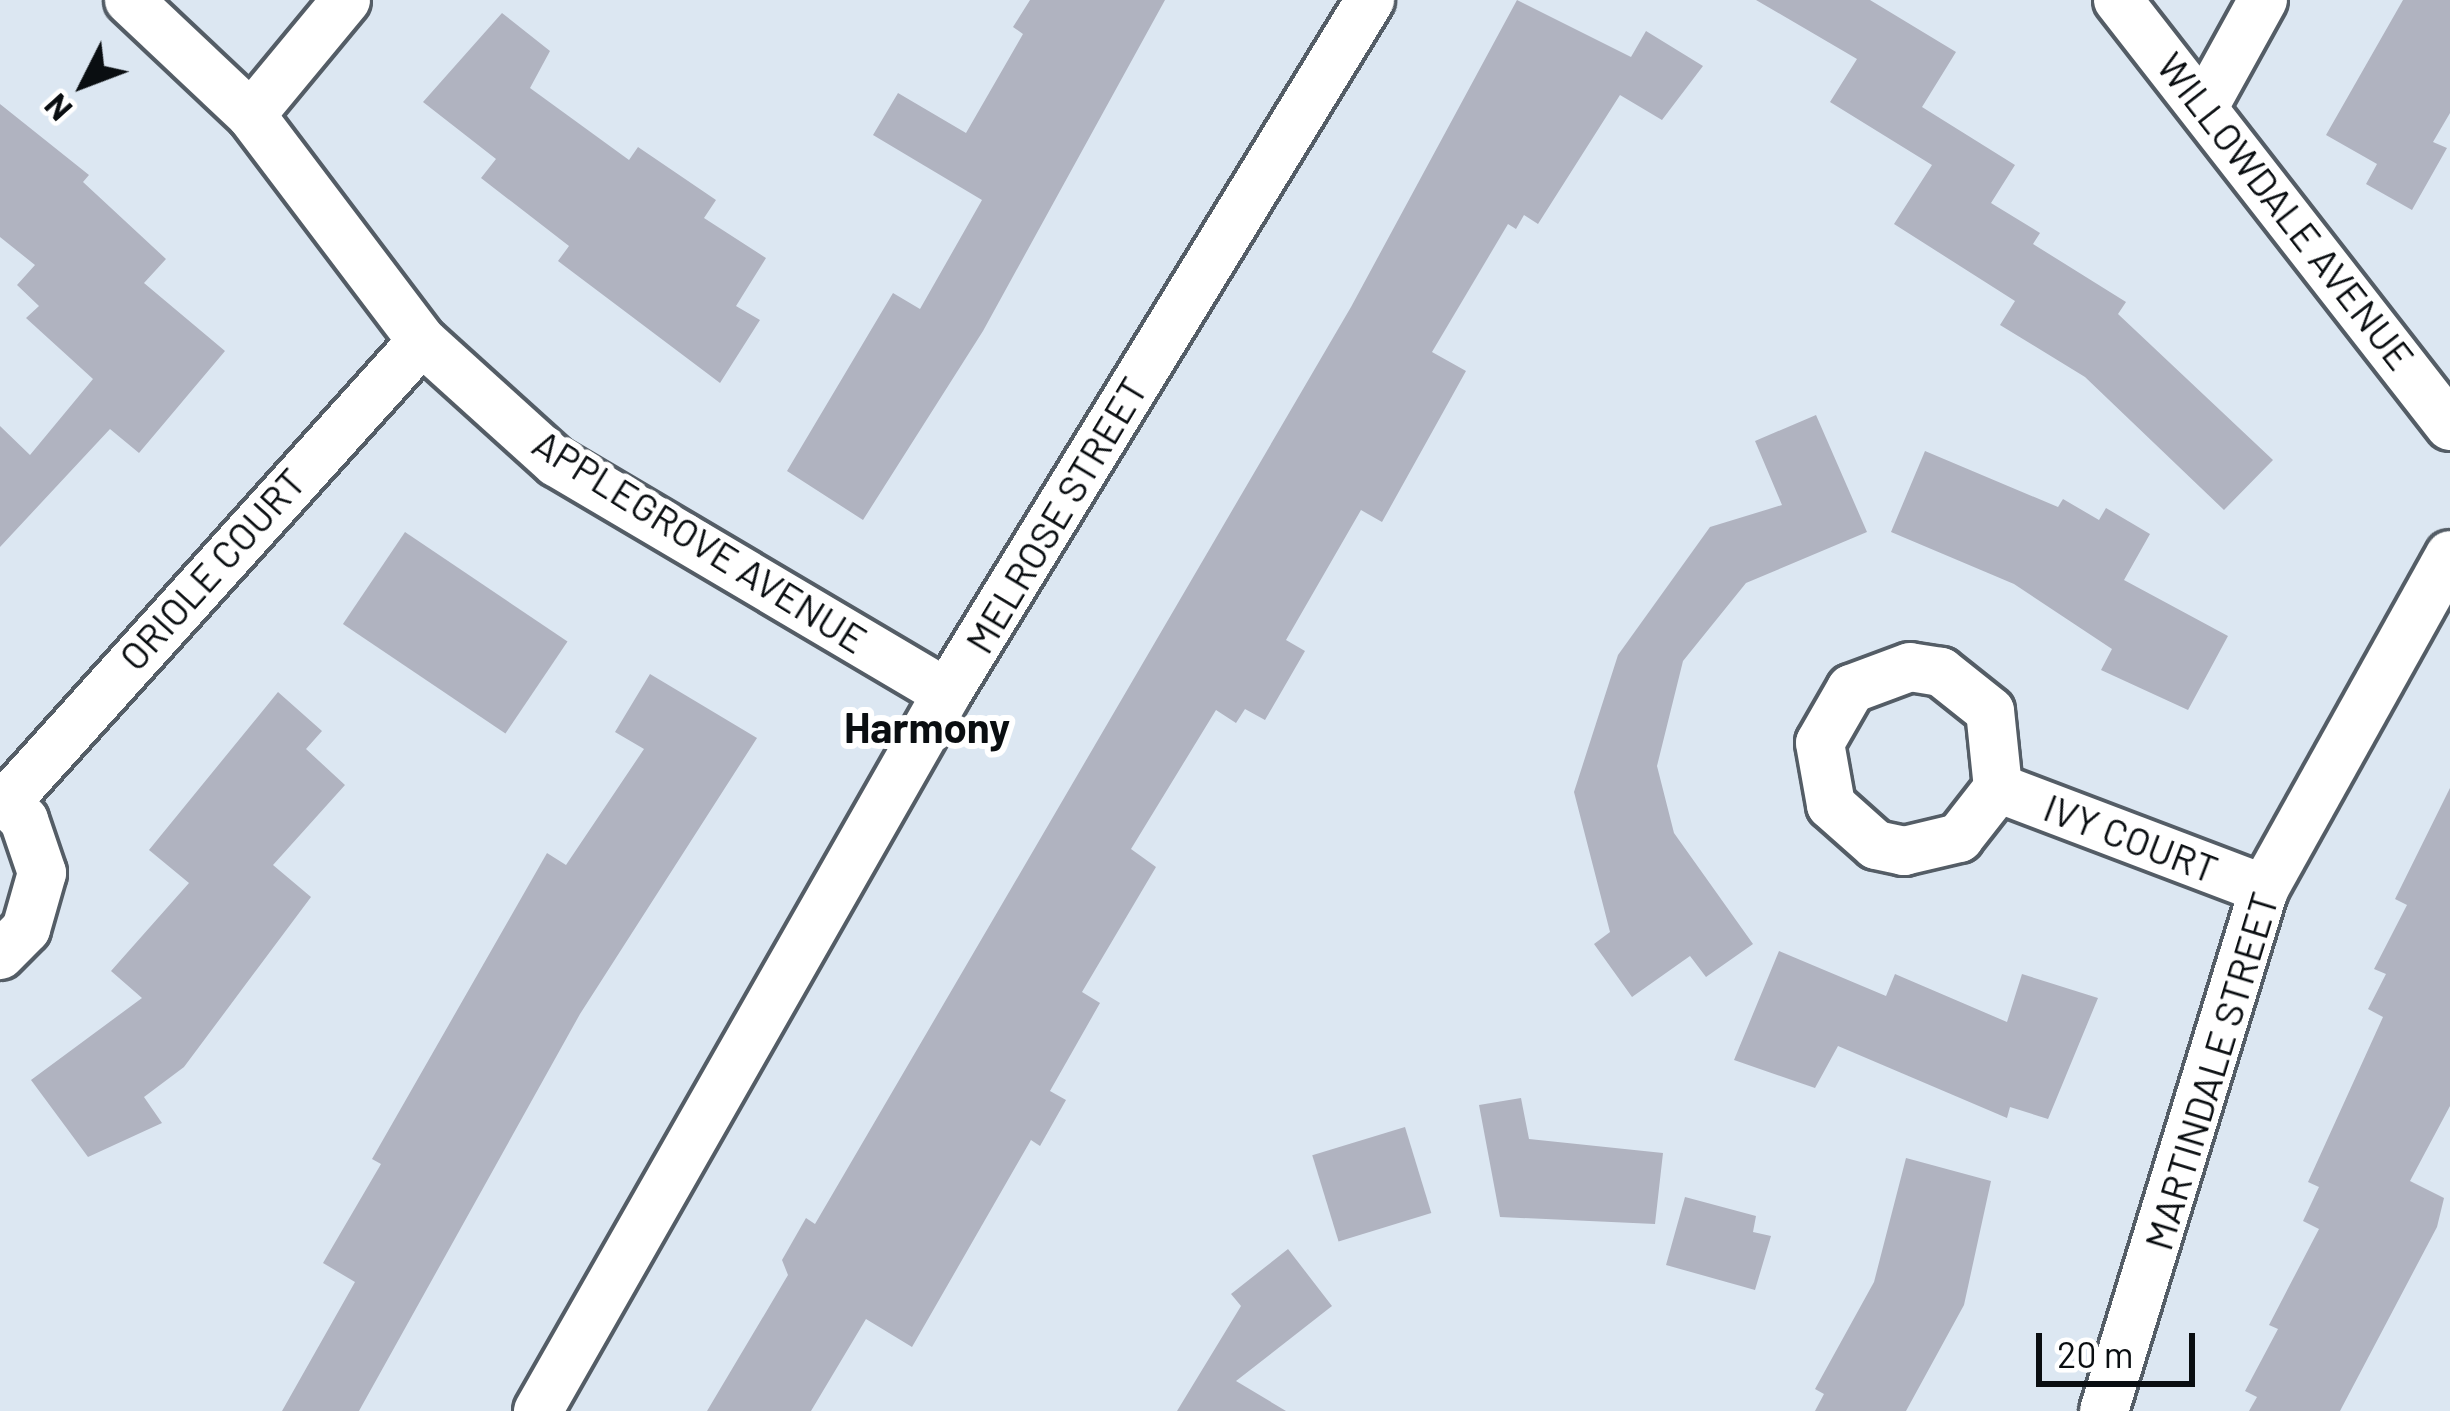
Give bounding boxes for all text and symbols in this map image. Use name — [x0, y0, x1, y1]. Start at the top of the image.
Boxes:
north arrow — [24, 24, 144, 144]
street label: WILLOWDALE AVENUE — [2148, 43, 2424, 379]
text: N — [35, 87, 79, 130]
street label: MELROSE STREET — [955, 369, 1157, 661]
street label: APPLEGROVE AVENUE — [525, 419, 875, 663]
street label: ORIOLE COURT — [109, 458, 315, 680]
district label: Harmony — [844, 701, 1010, 751]
street label: IVY COURT — [2038, 784, 2224, 892]
street label: MARTINDALE STREET — [2134, 887, 2288, 1255]
scale bar — [2042, 1309, 2201, 1383]
text: 20 m — [2057, 1332, 2134, 1375]

